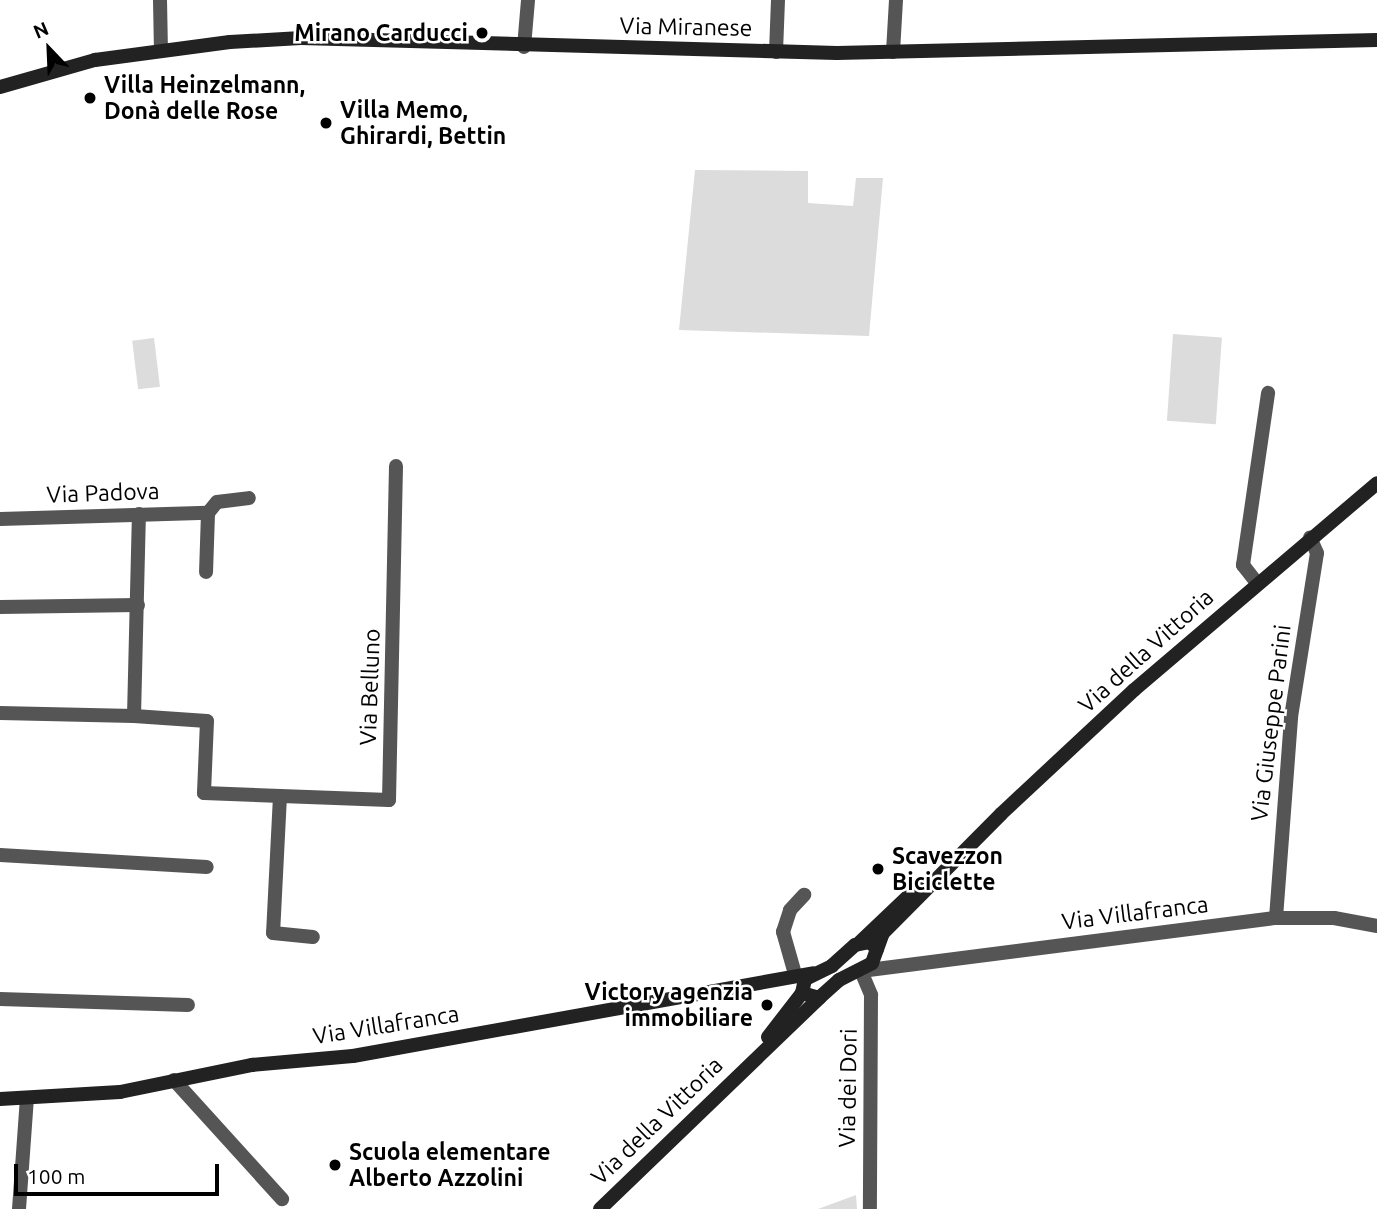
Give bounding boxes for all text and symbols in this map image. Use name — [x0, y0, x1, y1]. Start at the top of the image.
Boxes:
street label: Via Miranese — [619, 12, 753, 42]
north arrow — [14, 14, 84, 84]
text: N — [30, 17, 52, 43]
place label: Mirano Carducci — [294, 19, 468, 47]
marker: Mirano Carducci — [474, 25, 490, 41]
place label: Villa Heinzelmann, Donà delle Rose — [104, 71, 305, 125]
marker: Villa Heinzelmann, Donà delle Rose — [82, 90, 98, 106]
place label: Villa Memo, Ghirardi, Bettin — [340, 96, 506, 150]
marker: Villa Memo, Ghirardi, Bettin — [318, 115, 334, 131]
street label: Via Padova — [46, 477, 160, 509]
street label: Via della Vittoria — [1073, 583, 1219, 719]
street label: Via Giuseppe Parini — [1245, 623, 1297, 823]
street label: Via Belluno — [354, 628, 386, 746]
place label: Scavezzon Biciclette — [892, 842, 1003, 896]
marker: Scavezzon Biciclette — [870, 861, 886, 877]
street label: Via Villafranca — [1060, 890, 1210, 936]
place label: Victory agenzia immobiliare — [584, 978, 753, 1032]
marker: Victory agenzia immobiliare — [759, 997, 775, 1013]
street label: Via Villafranca — [311, 1000, 461, 1050]
street label: Via dei Dori — [833, 1028, 863, 1148]
street label: Via della Vittoria — [586, 1051, 728, 1191]
place label: Scuola elementare Alberto Azzolini — [349, 1138, 550, 1192]
scale bar — [18, 1150, 222, 1194]
marker: Scuola elementare Alberto Azzolini — [327, 1157, 343, 1173]
text: 100 m — [27, 1164, 85, 1188]

